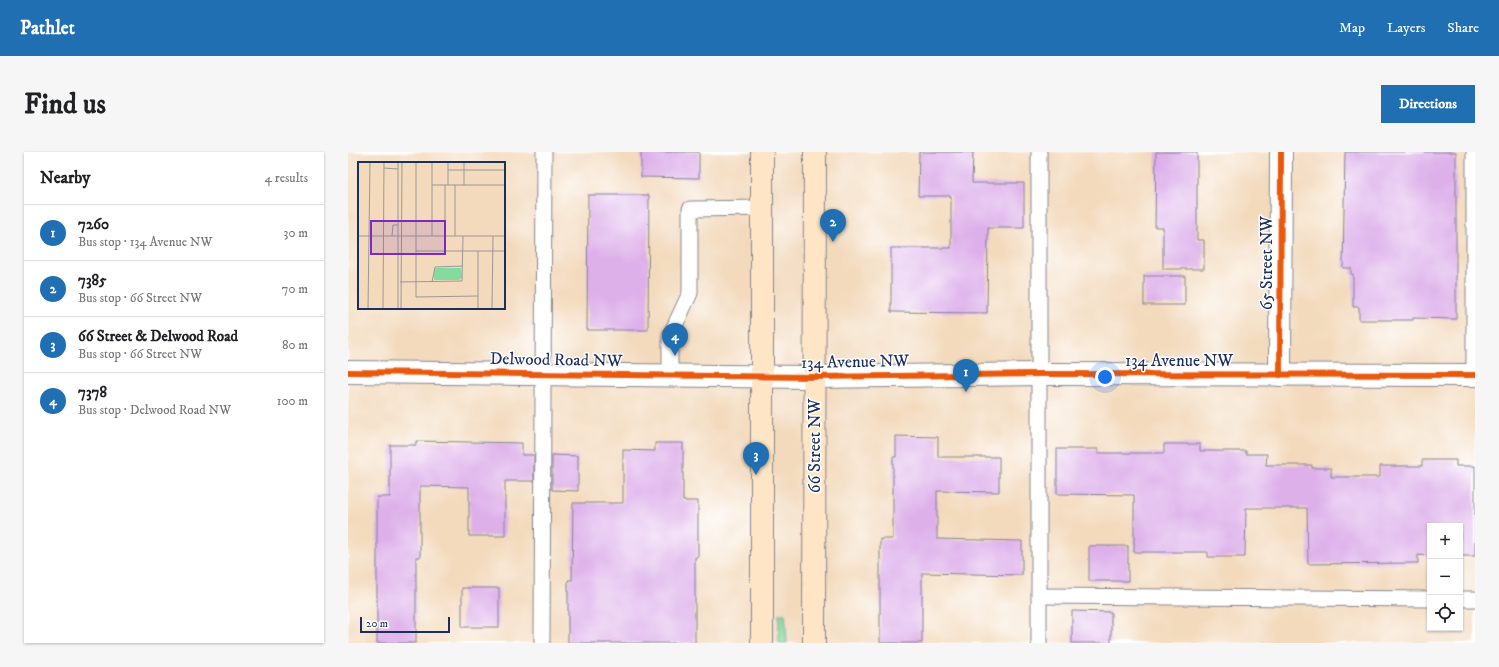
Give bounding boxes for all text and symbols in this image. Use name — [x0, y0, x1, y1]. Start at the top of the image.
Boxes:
text: Pathlet — [20, 17, 75, 40]
text: Map — [1339, 19, 1365, 37]
text: Layers — [1387, 19, 1425, 37]
text: Share — [1447, 19, 1479, 37]
button: Directions — [1381, 85, 1475, 123]
text: Find us — [24, 87, 106, 122]
inset map — [358, 162, 505, 309]
text: Nearby — [40, 167, 90, 189]
text: 4 results — [265, 170, 308, 186]
pin: 2 — [820, 209, 846, 242]
text: 7260 — [78, 215, 109, 234]
street label: 65 Street NW — [1256, 215, 1278, 310]
text: 1 — [51, 225, 55, 241]
text: 30 m — [284, 225, 308, 241]
text: Bus stop · 134 Avenue NW — [78, 234, 212, 250]
text: 7385 — [78, 271, 106, 290]
text: 2 — [50, 281, 56, 297]
text: 70 m — [282, 281, 308, 297]
text: Bus stop · 66 Street NW — [78, 290, 202, 306]
pin: 4 — [662, 323, 688, 356]
text: 66 Street & Delwood Road — [78, 327, 238, 346]
text: 3 — [51, 337, 55, 353]
text: 80 m — [282, 337, 308, 353]
text: Bus stop · 66 Street NW — [78, 346, 202, 362]
street label: Delwood Road NW — [490, 348, 623, 372]
street label: 134 Avenue NW — [801, 350, 910, 374]
street label: 134 Avenue NW — [1125, 350, 1234, 372]
pin: 1 — [953, 359, 979, 392]
your location — [1095, 367, 1115, 387]
text: 7378 — [78, 383, 107, 402]
text: 4 — [49, 393, 57, 409]
text: 100 m — [277, 393, 308, 409]
street label: 66 Street NW — [804, 398, 826, 493]
text: Bus stop · Delwood Road NW — [78, 402, 231, 418]
pin: 3 — [743, 442, 769, 475]
map controls — [1427, 523, 1463, 631]
button: + — [1427, 523, 1463, 559]
button: − — [1427, 559, 1463, 595]
button: locate — [1427, 595, 1463, 631]
scale bar — [360, 615, 450, 634]
text: 20 m — [366, 617, 388, 631]

